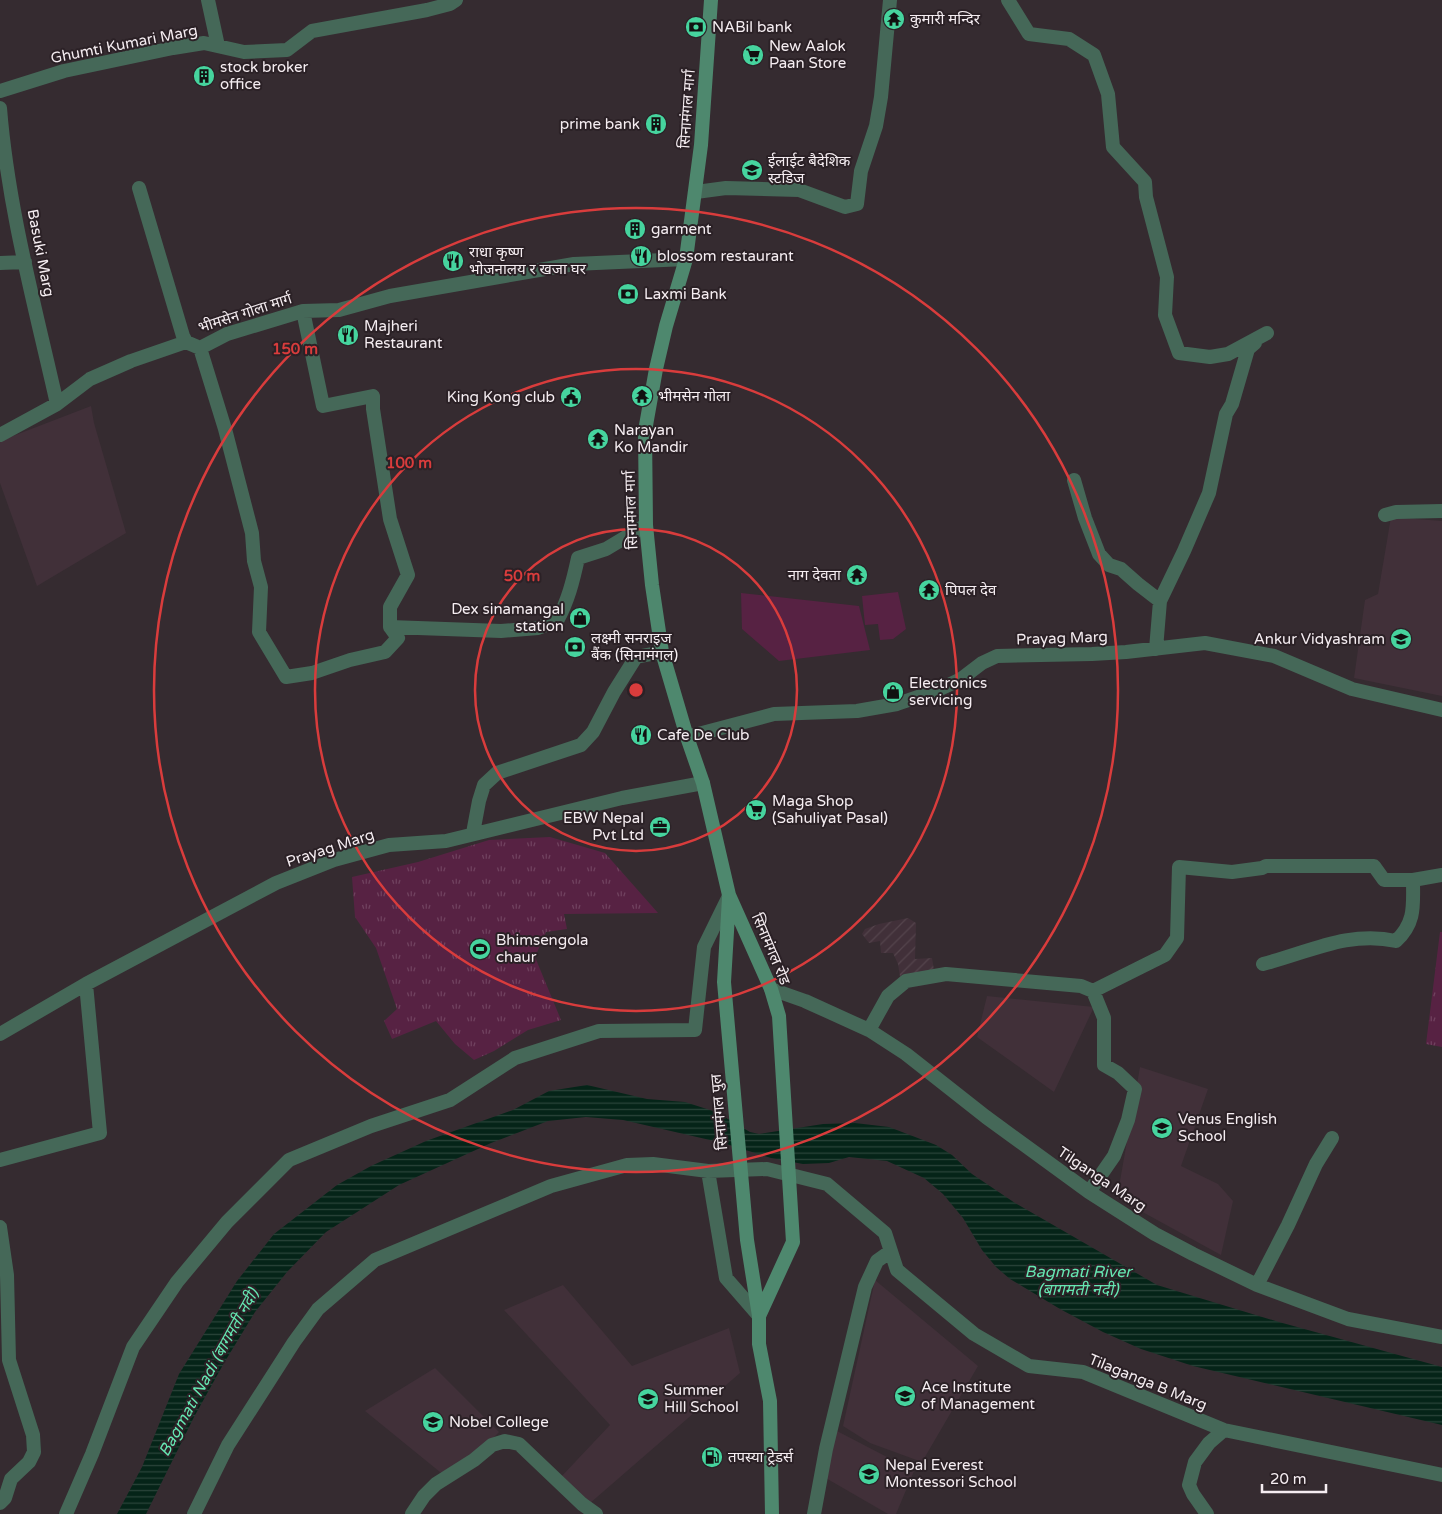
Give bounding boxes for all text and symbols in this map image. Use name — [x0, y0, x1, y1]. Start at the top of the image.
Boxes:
temple icon: कुमारी मन्दिर — [882, 7, 906, 31]
place label: कुमारी मन्दिर — [910, 10, 981, 29]
bank icon: NABil bank — [684, 15, 708, 39]
place label: NABil bank — [712, 18, 792, 36]
street label: Ghumti Kumari Marg — [49, 21, 199, 67]
place label: New Aalok Paan Store — [769, 37, 846, 72]
supermarket icon: New Aalok Paan Store — [741, 43, 765, 67]
place label: stock broker office — [220, 58, 309, 93]
building icon: stock broker office — [192, 64, 216, 88]
street label: सिनामंगल मार्ग — [675, 68, 699, 149]
building icon: prime bank — [644, 112, 668, 136]
place label: prime bank — [560, 115, 640, 133]
place label: ईलाईट बैदेशिक स्टडिज — [768, 152, 851, 187]
school or university icon: ईलाईट बैदेशिक स्टडिज — [740, 158, 764, 182]
street label: Basuki Marg — [24, 208, 58, 298]
building icon: garment — [623, 217, 647, 241]
place label: garment — [651, 220, 712, 238]
place label: राधा कृष्ण भोजनालय र खजा घर — [469, 243, 587, 278]
restaurant icon: blossom restaurant — [629, 244, 653, 268]
place label: blossom restaurant — [657, 247, 794, 265]
restaurant icon: राधा कृष्ण भोजनालय र खजा घर — [441, 249, 465, 273]
bank icon: Laxmi Bank — [616, 282, 640, 306]
place label: Laxmi Bank — [644, 285, 727, 303]
street label: भीमसेन गोला मार्ग — [196, 289, 295, 337]
place label: Majheri Restaurant — [364, 317, 443, 352]
restaurant icon: Majheri Restaurant — [336, 323, 360, 347]
text: 150 m — [272, 340, 318, 358]
temple icon: भीमसेन गोला — [630, 384, 654, 408]
public building icon: King Kong club — [559, 385, 583, 409]
place label: भीमसेन गोला — [658, 387, 731, 405]
place label: King Kong club — [447, 388, 555, 406]
place label: Narayan Ko Mandir — [614, 421, 688, 456]
temple icon: Narayan Ko Mandir — [586, 427, 610, 451]
text: 100 m — [386, 454, 432, 472]
street label: सिनामंगल मार्ग — [621, 469, 641, 550]
temple icon: नाग देवता — [845, 563, 869, 587]
place label: नाग देवता — [788, 566, 842, 584]
text: 50 m — [504, 567, 540, 585]
temple icon: पिपल देव — [917, 578, 941, 602]
place label: पिपल देव — [945, 581, 997, 599]
place label: Dex sinamangal station — [451, 600, 564, 635]
shop icon: Dex sinamangal station — [568, 606, 592, 630]
street label: Prayag Marg — [1016, 627, 1108, 649]
school or university icon: Ankur Vidyashram — [1389, 627, 1413, 651]
place label: लक्ष्मी सनराइज बैंक (सिनामंगल) — [591, 629, 678, 664]
place label: Ankur Vidyashram — [1254, 630, 1385, 648]
bank icon: लक्ष्मी सनराइज बैंक (सिनामंगल) — [563, 635, 587, 659]
place label: Electronics servicing — [909, 674, 987, 709]
shop icon: Electronics servicing — [881, 680, 905, 704]
centre of rings — [627, 681, 645, 699]
restaurant icon: Cafe De Club — [629, 723, 653, 747]
place label: Cafe De Club — [657, 726, 749, 744]
place label: Maga Shop (Sahuliyat Pasal) — [772, 792, 888, 827]
supermarket icon: Maga Shop (Sahuliyat Pasal) — [744, 798, 768, 822]
place label: EBW Nepal Pvt Ltd — [563, 809, 644, 844]
office icon: EBW Nepal Pvt Ltd — [648, 815, 672, 839]
street label: Prayag Marg — [284, 825, 376, 871]
street label: सिनामंगल रोड — [748, 911, 794, 988]
place label: Bhimsengola chaur — [496, 931, 589, 966]
sports icon: Bhimsengola chaur — [468, 937, 492, 961]
street label: सिनामंगल पुल — [707, 1072, 732, 1151]
place label: Venus English School — [1178, 1110, 1277, 1145]
school or university icon: Venus English School — [1150, 1116, 1174, 1140]
street label: Tilganga Marg — [1054, 1143, 1150, 1215]
water label: Bagmati River (बागमती नदी) — [1025, 1262, 1133, 1300]
water label: Bagmati Nadi (बागमती नदी) — [154, 1284, 264, 1460]
street label: Tilaganga B Marg — [1086, 1350, 1210, 1414]
place label: Ace Institute of Management — [921, 1378, 1035, 1413]
place label: Summer Hill School — [664, 1381, 739, 1416]
school or university icon: Ace Institute of Management — [893, 1384, 917, 1408]
school or university icon: Summer Hill School — [636, 1387, 660, 1411]
school or university icon: Nobel College — [421, 1410, 445, 1434]
place label: Nobel College — [449, 1413, 549, 1431]
fuel station icon: तपस्या ट्रेडर्स — [700, 1445, 724, 1469]
place label: तपस्या ट्रेडर्स — [728, 1448, 794, 1466]
place label: Nepal Everest Montessori School — [885, 1456, 1017, 1491]
school or university icon: Nepal Everest Montessori School — [857, 1462, 881, 1486]
scale bar — [1262, 1462, 1326, 1494]
text: 20 m — [1270, 1470, 1307, 1488]

